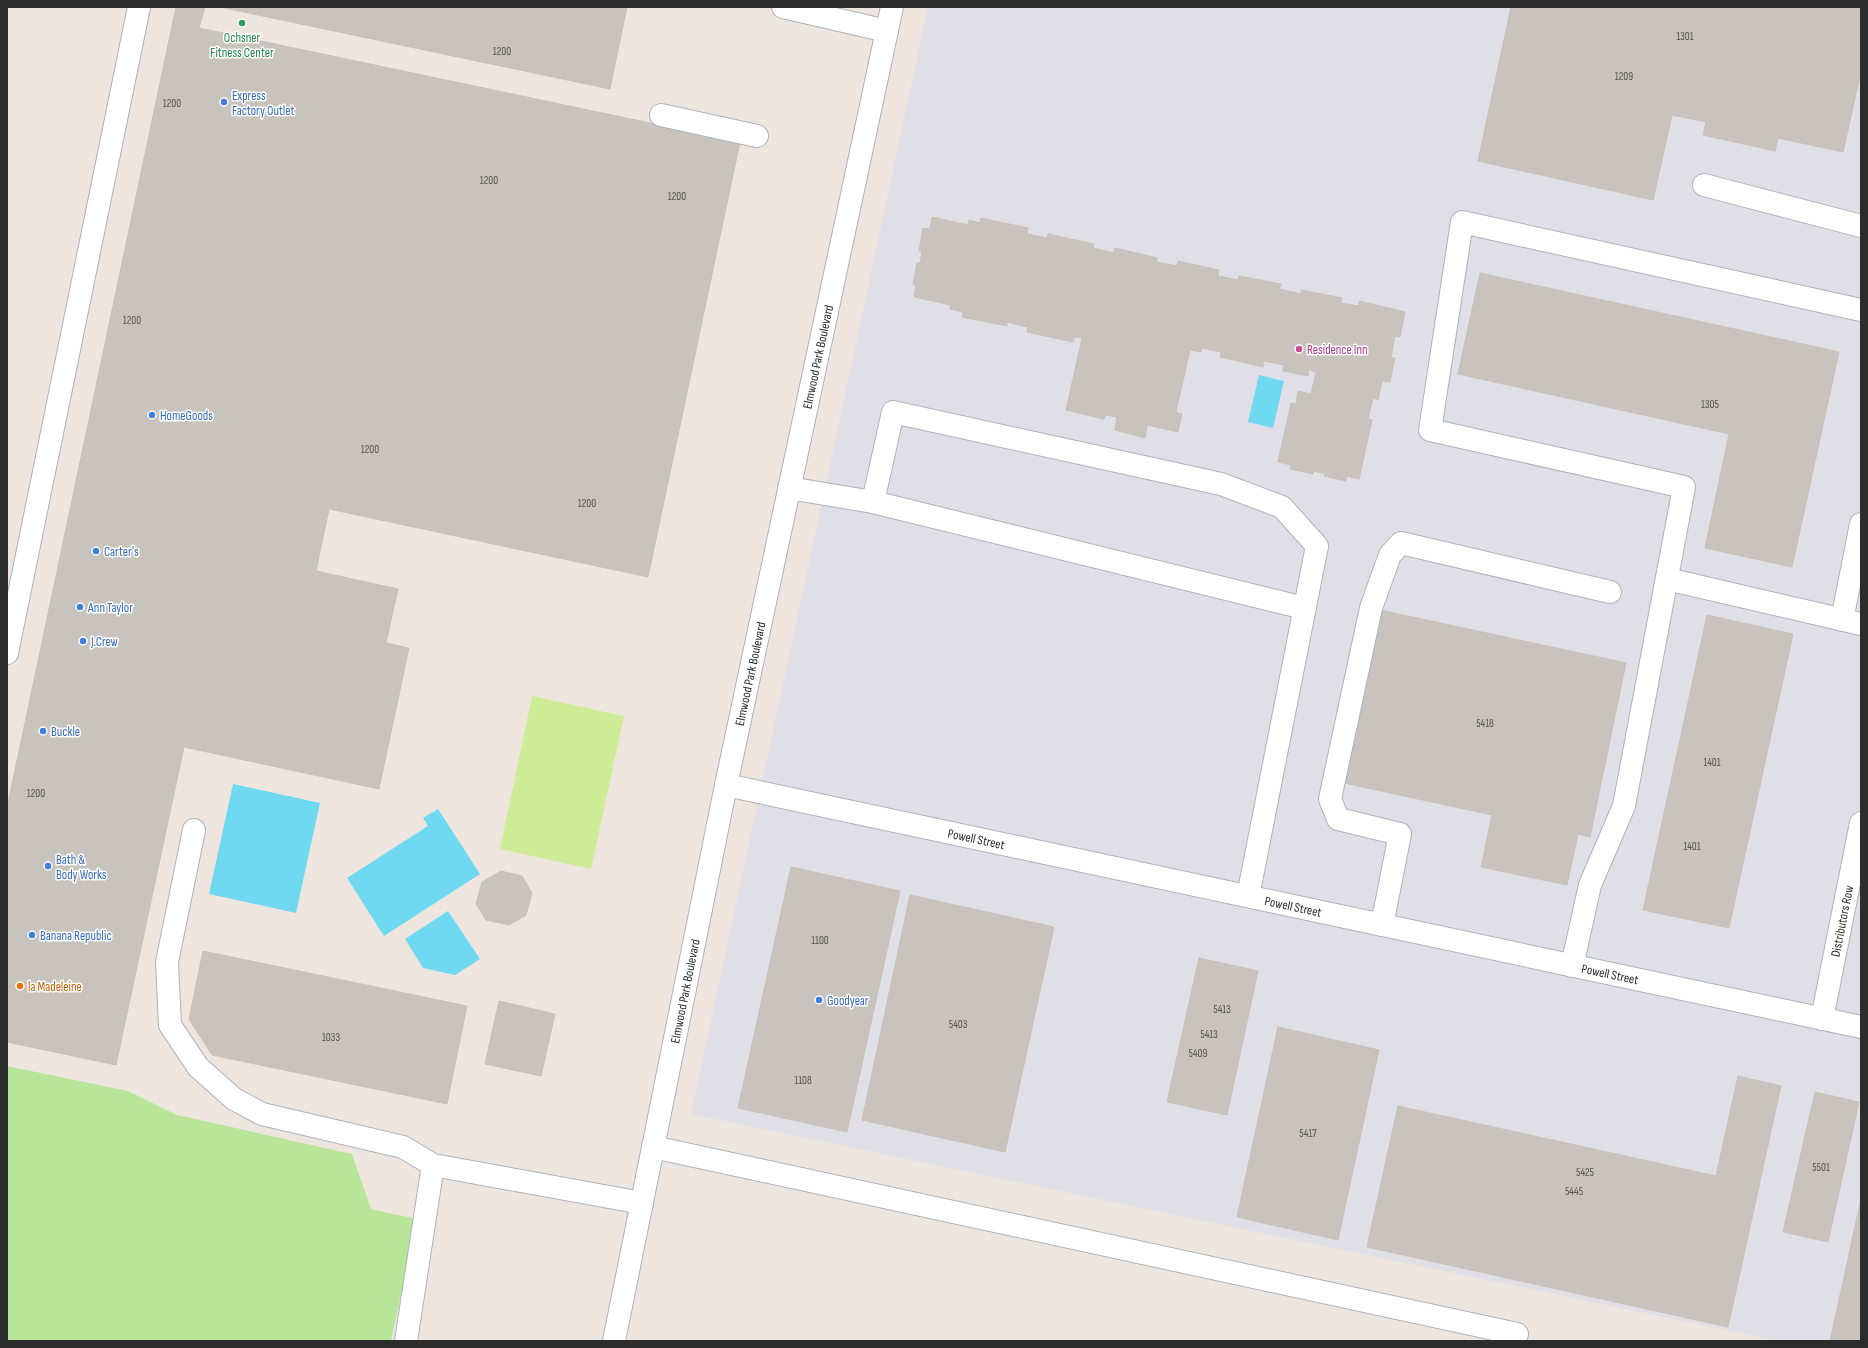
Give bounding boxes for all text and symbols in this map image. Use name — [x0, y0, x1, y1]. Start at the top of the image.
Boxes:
marker: Ochsner Fitness Center — [237, 18, 247, 28]
place label: Ochsner Fitness Center — [210, 30, 274, 61]
house number: 1301 — [1676, 30, 1694, 43]
house number: 1200 — [493, 45, 511, 58]
house number: 1209 — [1615, 70, 1633, 83]
place label: Express Factory Outlet — [232, 88, 294, 119]
house number: 1200 — [163, 97, 181, 110]
marker: Express Factory Outlet — [219, 97, 229, 107]
house number: 1200 — [480, 174, 498, 187]
house number: 1200 — [668, 190, 686, 203]
street label: Elmwood Park Boulevard — [799, 304, 837, 410]
house number: 1200 — [123, 314, 141, 327]
place label: Residence Inn — [1307, 342, 1368, 358]
marker: Residence Inn — [1294, 344, 1304, 354]
house number: 1305 — [1701, 398, 1719, 411]
place label: HomeGoods — [160, 408, 213, 424]
marker: HomeGoods — [147, 410, 157, 420]
house number: 1200 — [361, 443, 379, 456]
house number: 1200 — [578, 497, 596, 510]
place label: Carter's — [104, 544, 139, 560]
marker: Carter's — [91, 546, 101, 556]
place label: Ann Taylor — [87, 600, 133, 616]
marker: Ann Taylor — [75, 602, 85, 612]
street label: Elmwood Park Boulevard — [732, 620, 770, 727]
place label: J.Crew — [90, 634, 119, 650]
marker: J.Crew — [78, 636, 88, 646]
house number: 5418 — [1476, 717, 1494, 730]
place label: Buckle — [51, 724, 80, 740]
marker: Buckle — [38, 726, 48, 736]
house number: 1401 — [1703, 756, 1721, 769]
house number: 1200 — [27, 787, 45, 800]
street label: Powell Street — [946, 826, 1006, 853]
house number: 1401 — [1683, 840, 1701, 853]
place label: Bath & Body Works — [56, 852, 107, 883]
marker: Bath & Body Works — [43, 861, 53, 871]
street label: Distributors Row — [1828, 883, 1858, 958]
street label: Powell Street — [1263, 893, 1323, 921]
place label: Banana Republic — [40, 928, 112, 944]
marker: Banana Republic — [27, 930, 37, 940]
house number: 1100 — [811, 934, 829, 947]
street label: Elmwood Park Boulevard — [667, 938, 704, 1045]
street label: Powell Street — [1580, 961, 1640, 988]
place label: la Madeleine — [28, 979, 82, 995]
marker: la Madeleine — [15, 981, 25, 991]
place label: Goodyear — [827, 993, 869, 1009]
marker: Goodyear — [814, 995, 824, 1005]
house number: 5413 — [1213, 1003, 1231, 1016]
house number: 5403 — [949, 1018, 968, 1031]
house number: 5413 — [1200, 1028, 1218, 1041]
house number: 1033 — [322, 1031, 340, 1044]
house number: 5409 — [1189, 1047, 1208, 1060]
house number: 1108 — [794, 1074, 812, 1087]
house number: 5417 — [1299, 1127, 1317, 1140]
house number: 5501 — [1812, 1161, 1830, 1174]
house number: 5425 — [1576, 1166, 1594, 1179]
house number: 5445 — [1565, 1185, 1583, 1198]

